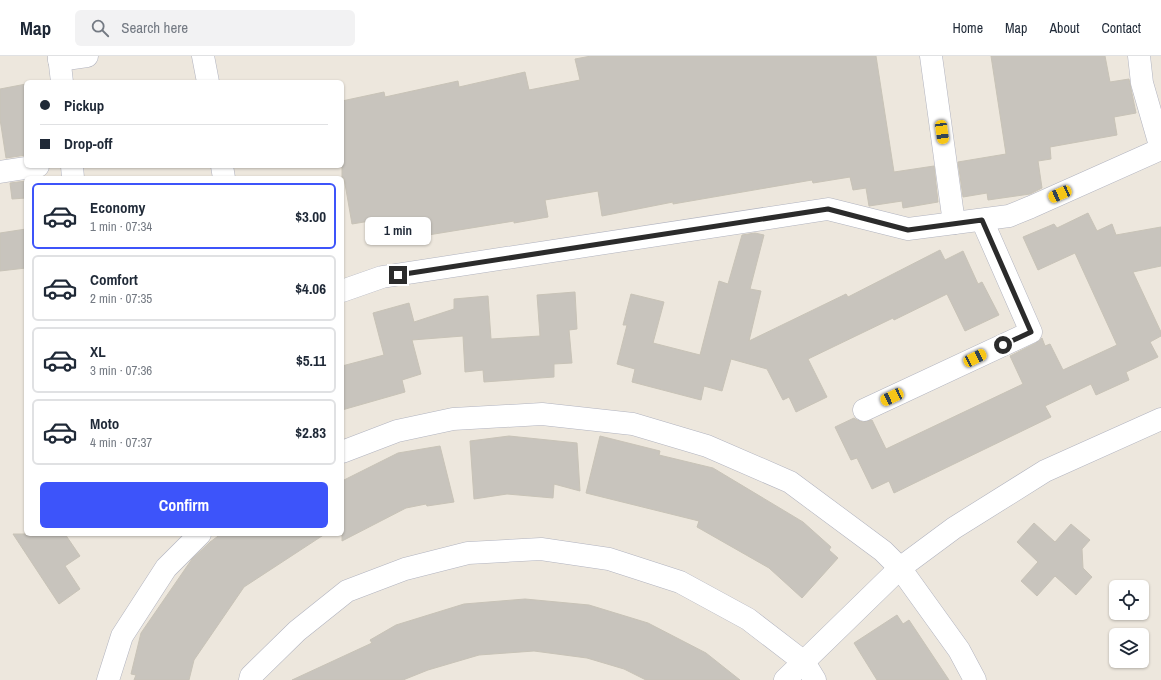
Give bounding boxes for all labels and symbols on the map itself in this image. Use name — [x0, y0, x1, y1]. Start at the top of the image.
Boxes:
car — [934, 119, 950, 145]
car — [1047, 184, 1073, 204]
callout: 1 min — [365, 217, 431, 245]
route end — [389, 266, 407, 284]
route start — [994, 336, 1012, 354]
car — [962, 347, 988, 369]
car — [879, 386, 905, 408]

